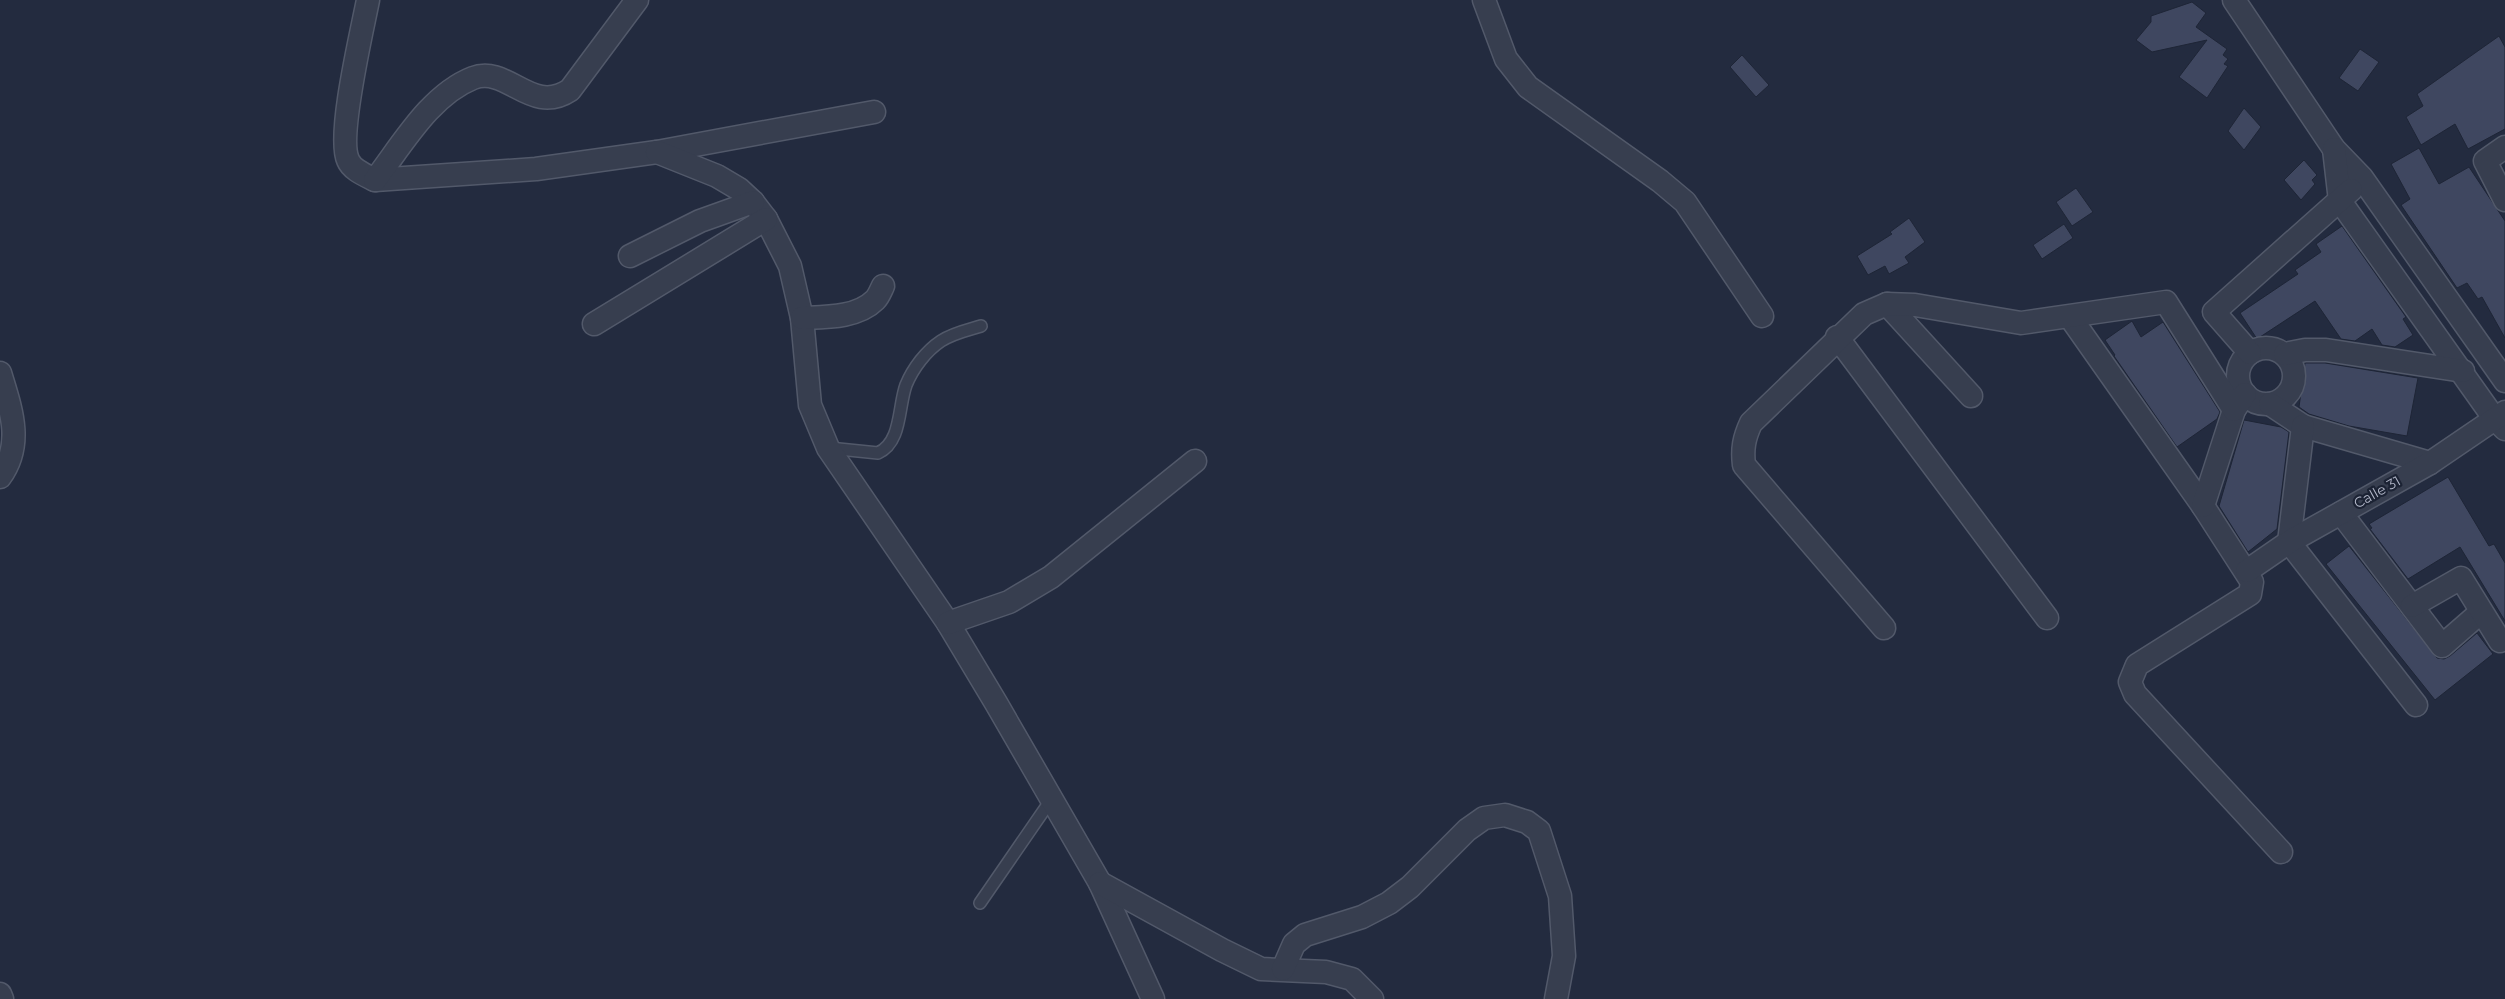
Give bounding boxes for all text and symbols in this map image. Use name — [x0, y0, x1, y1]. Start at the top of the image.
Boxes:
street label: Calle 31 — [2350, 472, 2404, 512]

